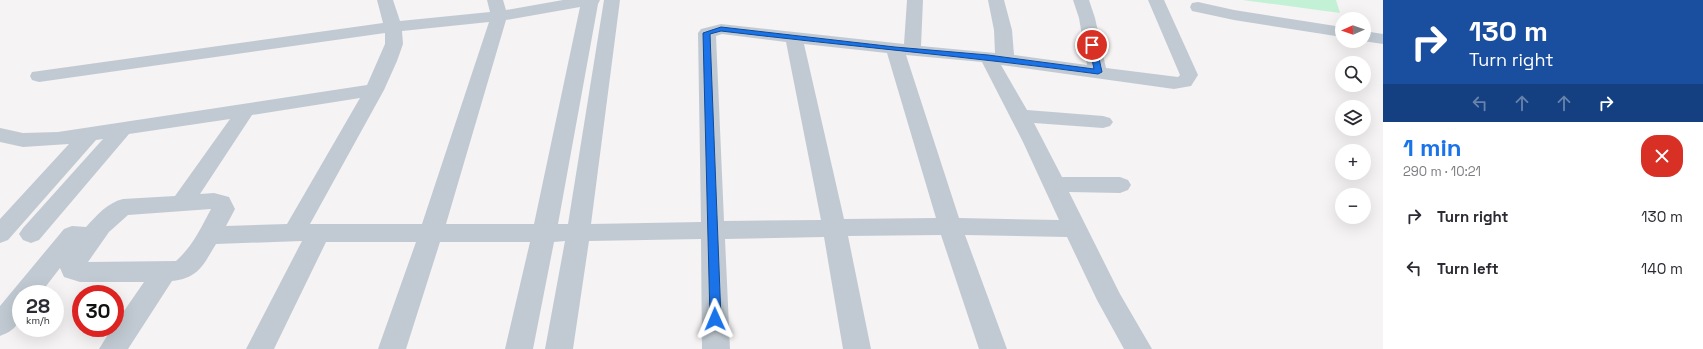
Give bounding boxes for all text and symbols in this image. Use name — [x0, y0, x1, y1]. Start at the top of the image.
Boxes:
north arrow — [1335, 12, 1371, 48]
map controls — [1335, 12, 1371, 224]
text: 130 m — [1469, 13, 1548, 49]
icon: right — [1403, 16, 1455, 68]
pin — [1075, 28, 1109, 62]
icon: arrive — [1081, 34, 1103, 56]
text: Turn right — [1469, 48, 1553, 71]
button: search — [1335, 56, 1371, 92]
icon: left — [1469, 92, 1491, 114]
icon: ahead — [1511, 92, 1533, 114]
icon: ahead — [1553, 92, 1575, 114]
icon: right — [1595, 92, 1617, 114]
button: layers — [1335, 100, 1371, 136]
text: 1 min — [1403, 132, 1462, 163]
button: close — [1641, 135, 1683, 177]
button: + — [1335, 144, 1371, 180]
text: 290 m · 10:21 — [1403, 163, 1481, 180]
button: − — [1335, 188, 1371, 224]
icon: right — [1403, 205, 1425, 227]
text: Turn right — [1437, 207, 1508, 226]
text: 130 m — [1641, 207, 1683, 226]
icon: left — [1403, 257, 1425, 279]
text: Turn left — [1437, 259, 1499, 278]
text: 140 m — [1641, 259, 1683, 278]
speed limit sign: 30 — [72, 285, 124, 337]
text: 28 — [26, 293, 50, 319]
position arrow — [694, 298, 736, 340]
text: km/h — [26, 314, 50, 327]

